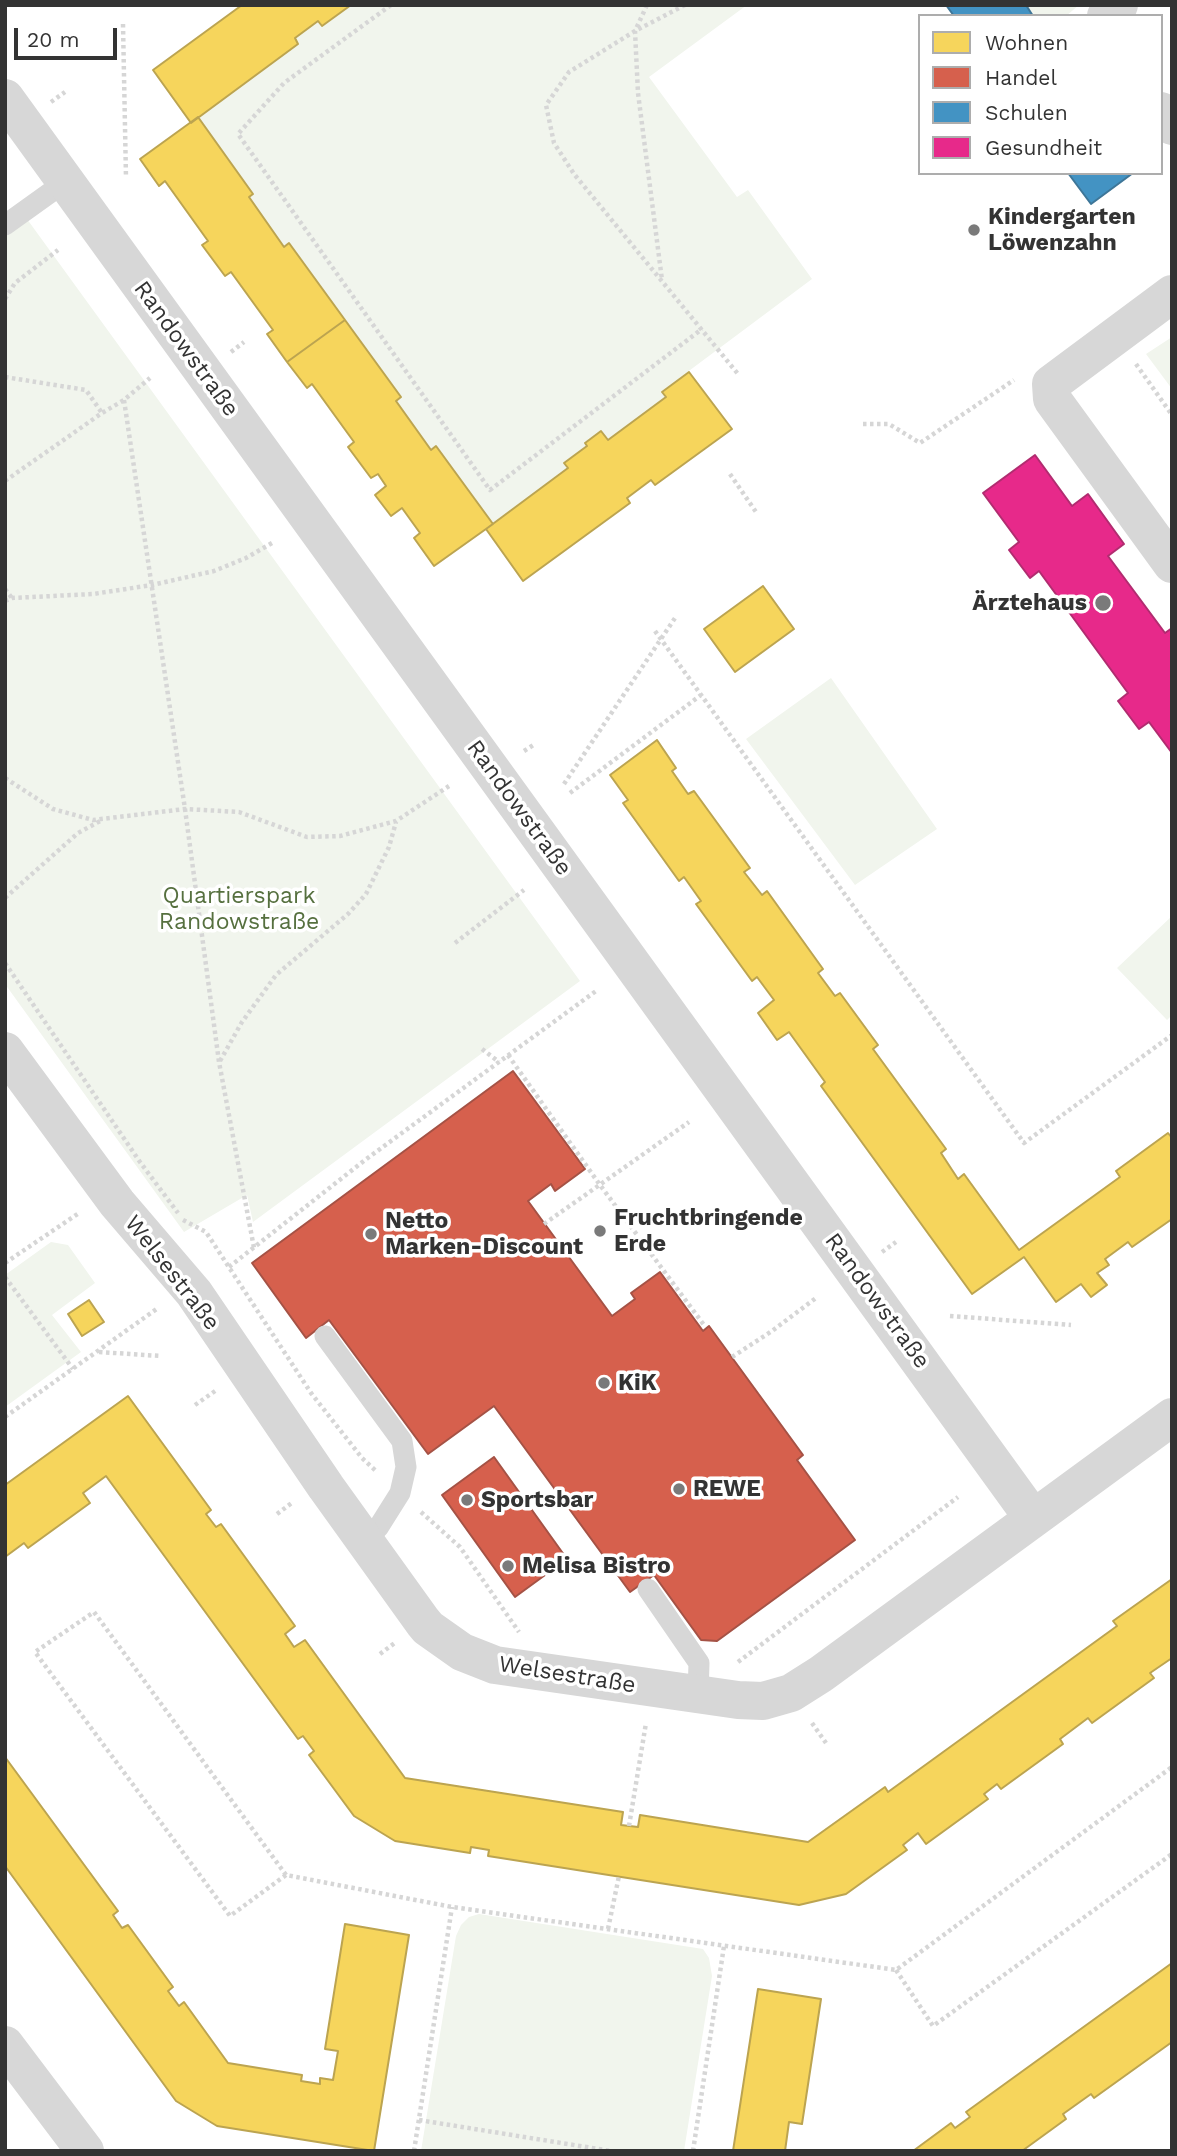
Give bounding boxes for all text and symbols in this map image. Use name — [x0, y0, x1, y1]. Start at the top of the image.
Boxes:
scale bar — [18, 14, 121, 58]
legend — [918, 14, 1163, 175]
text: 20 m — [27, 27, 79, 52]
text: Wohnen — [985, 30, 1068, 55]
text: Handel — [985, 65, 1057, 90]
text: Schulen — [985, 100, 1068, 125]
text: Gesundheit — [985, 135, 1102, 160]
place label: Kindergarten Löwenzahn — [988, 203, 1136, 257]
marker: Kindergarten Löwenzahn — [966, 222, 982, 238]
street label: Randowstraße — [128, 276, 244, 422]
place label: Ärztehaus — [972, 589, 1087, 617]
marker: Ärztehaus — [1093, 593, 1113, 613]
street label: Randowstraße — [461, 735, 577, 881]
park label: Quartierspark Randowstraße — [159, 882, 319, 936]
place label: Fruchtbringende Erde — [614, 1204, 803, 1258]
place label: Netto Marken-Discount — [385, 1207, 583, 1261]
street label: Welsestraße — [119, 1210, 225, 1336]
marker: Fruchtbringende Erde — [592, 1223, 608, 1239]
marker: Netto Marken-Discount — [363, 1226, 379, 1242]
street label: Randowstraße — [819, 1228, 935, 1374]
place label: KiK — [618, 1369, 657, 1397]
marker: KiK — [596, 1375, 612, 1391]
place label: REWE — [693, 1475, 761, 1503]
marker: REWE — [671, 1481, 687, 1497]
place label: Sportsbar — [481, 1486, 593, 1514]
marker: Sportsbar — [459, 1492, 475, 1508]
place label: Melisa Bistro — [522, 1552, 671, 1580]
marker: Melisa Bistro — [500, 1558, 516, 1574]
street label: Welsestraße — [497, 1651, 637, 1699]

